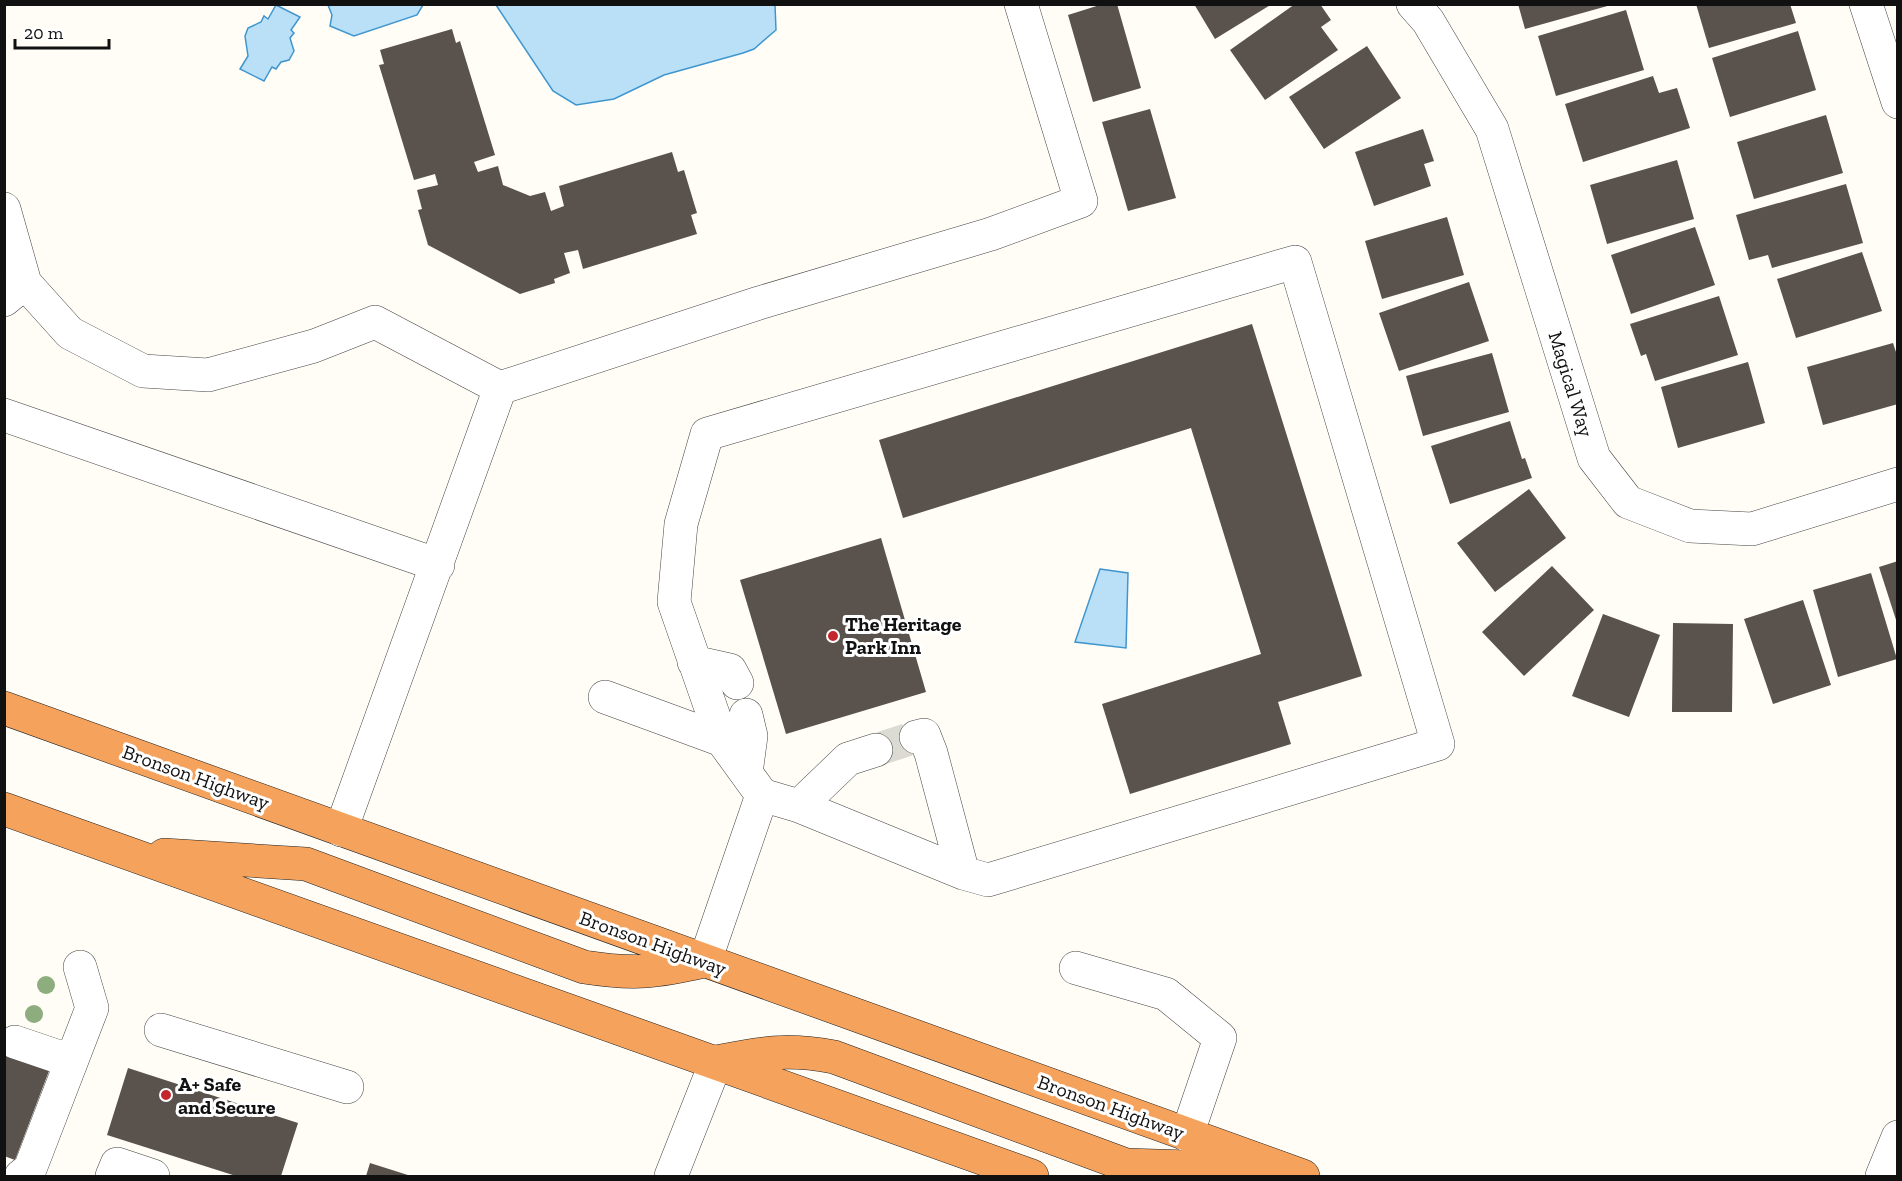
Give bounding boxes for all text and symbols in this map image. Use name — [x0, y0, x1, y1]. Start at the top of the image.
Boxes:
scale bar — [15, 12, 110, 50]
text: 20 m — [24, 22, 64, 44]
street label: Magical Way — [1544, 328, 1599, 440]
place label: The Heritage Park Inn — [845, 612, 962, 659]
marker: The Heritage Park Inn — [826, 629, 840, 643]
street label: Bronson Highway — [119, 739, 273, 815]
street label: Bronson Highway — [576, 905, 730, 981]
street label: Bronson Highway — [1034, 1069, 1188, 1145]
place label: A+ Safe and Secure — [178, 1072, 276, 1119]
marker: A+ Safe and Secure — [159, 1088, 173, 1102]

